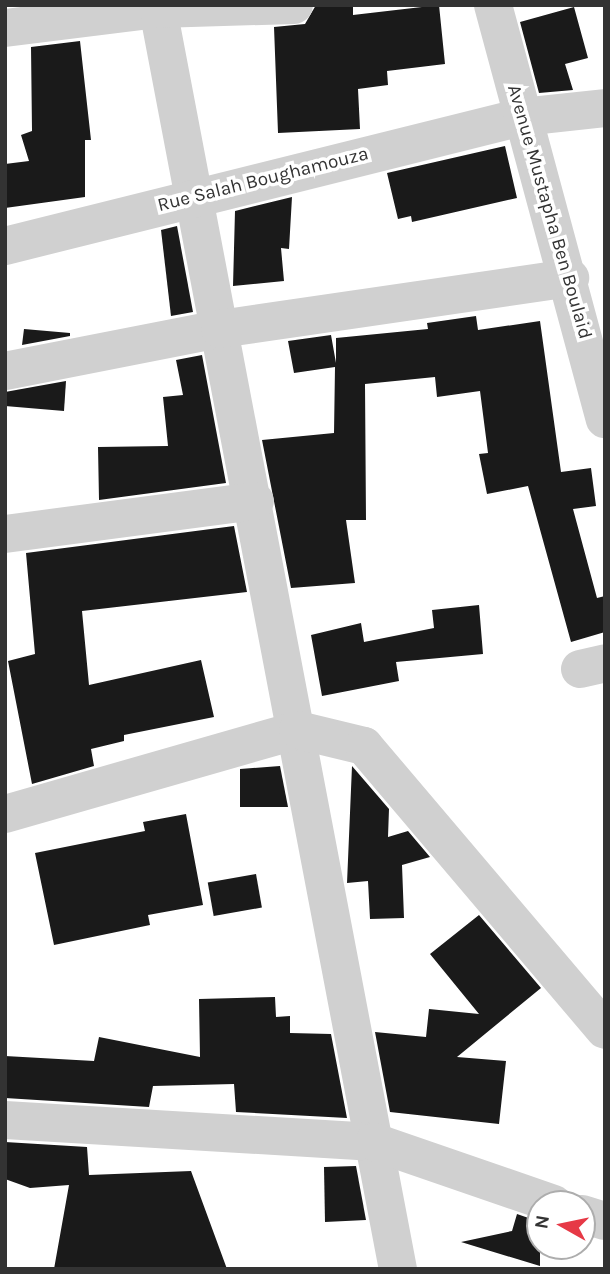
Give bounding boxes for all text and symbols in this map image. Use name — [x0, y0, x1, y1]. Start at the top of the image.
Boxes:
street label: Avenue Mustapha Ben Boulaid — [502, 82, 596, 342]
street label: Rue Salah Boughamouza — [155, 143, 371, 217]
north arrow — [526, 1190, 596, 1260]
text: N — [530, 1214, 554, 1230]

